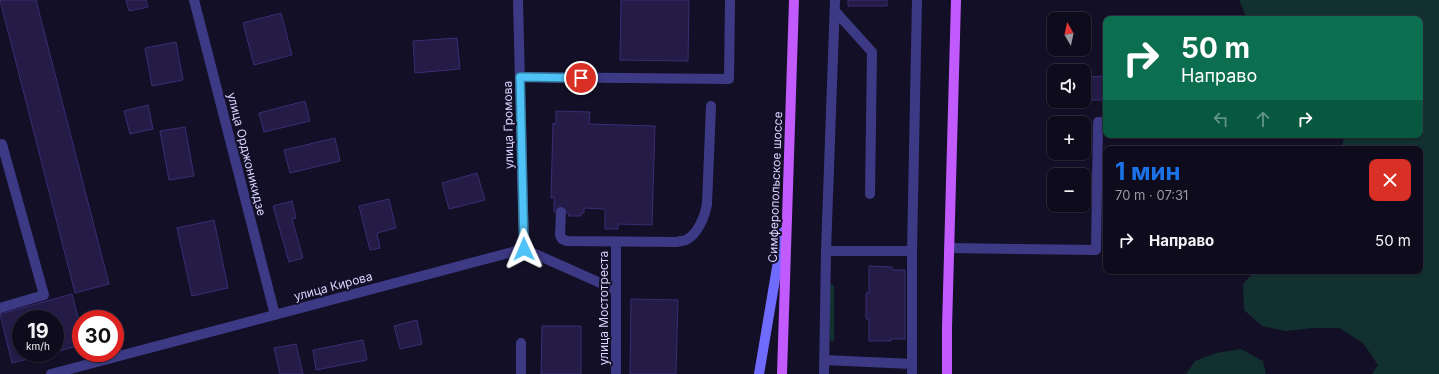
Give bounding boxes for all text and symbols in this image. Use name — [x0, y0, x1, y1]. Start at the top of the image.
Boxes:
north arrow — [1047, 12, 1091, 56]
map controls — [1047, 12, 1091, 212]
text: 50 m — [1181, 31, 1250, 65]
icon: right — [1115, 32, 1167, 84]
pin — [564, 61, 598, 95]
button: sound — [1047, 64, 1091, 108]
text: Направо — [1181, 65, 1257, 86]
icon: arrive — [570, 67, 592, 89]
street label: улица Громова — [500, 81, 516, 169]
street label: улица Орджоникидзе — [224, 91, 270, 217]
icon: left — [1210, 108, 1232, 130]
icon: ahead — [1252, 108, 1274, 130]
icon: right — [1294, 108, 1316, 130]
street label: Симферопольское шоссе — [765, 111, 785, 263]
button: + — [1047, 116, 1091, 160]
text: 1 мин — [1115, 157, 1180, 186]
button: close — [1369, 159, 1411, 201]
button: − — [1047, 168, 1091, 212]
text: 70 m · 07:31 — [1115, 187, 1188, 203]
position arrow — [503, 228, 545, 270]
icon: right — [1115, 229, 1137, 251]
text: Направо — [1149, 231, 1214, 250]
text: 50 m — [1375, 231, 1411, 250]
street label: улица Мостотреста — [596, 251, 611, 365]
street label: улица Кирова — [292, 268, 374, 304]
speed limit sign: 30 — [72, 310, 124, 362]
text: 19 — [27, 319, 49, 343]
text: km/h — [26, 340, 50, 352]

